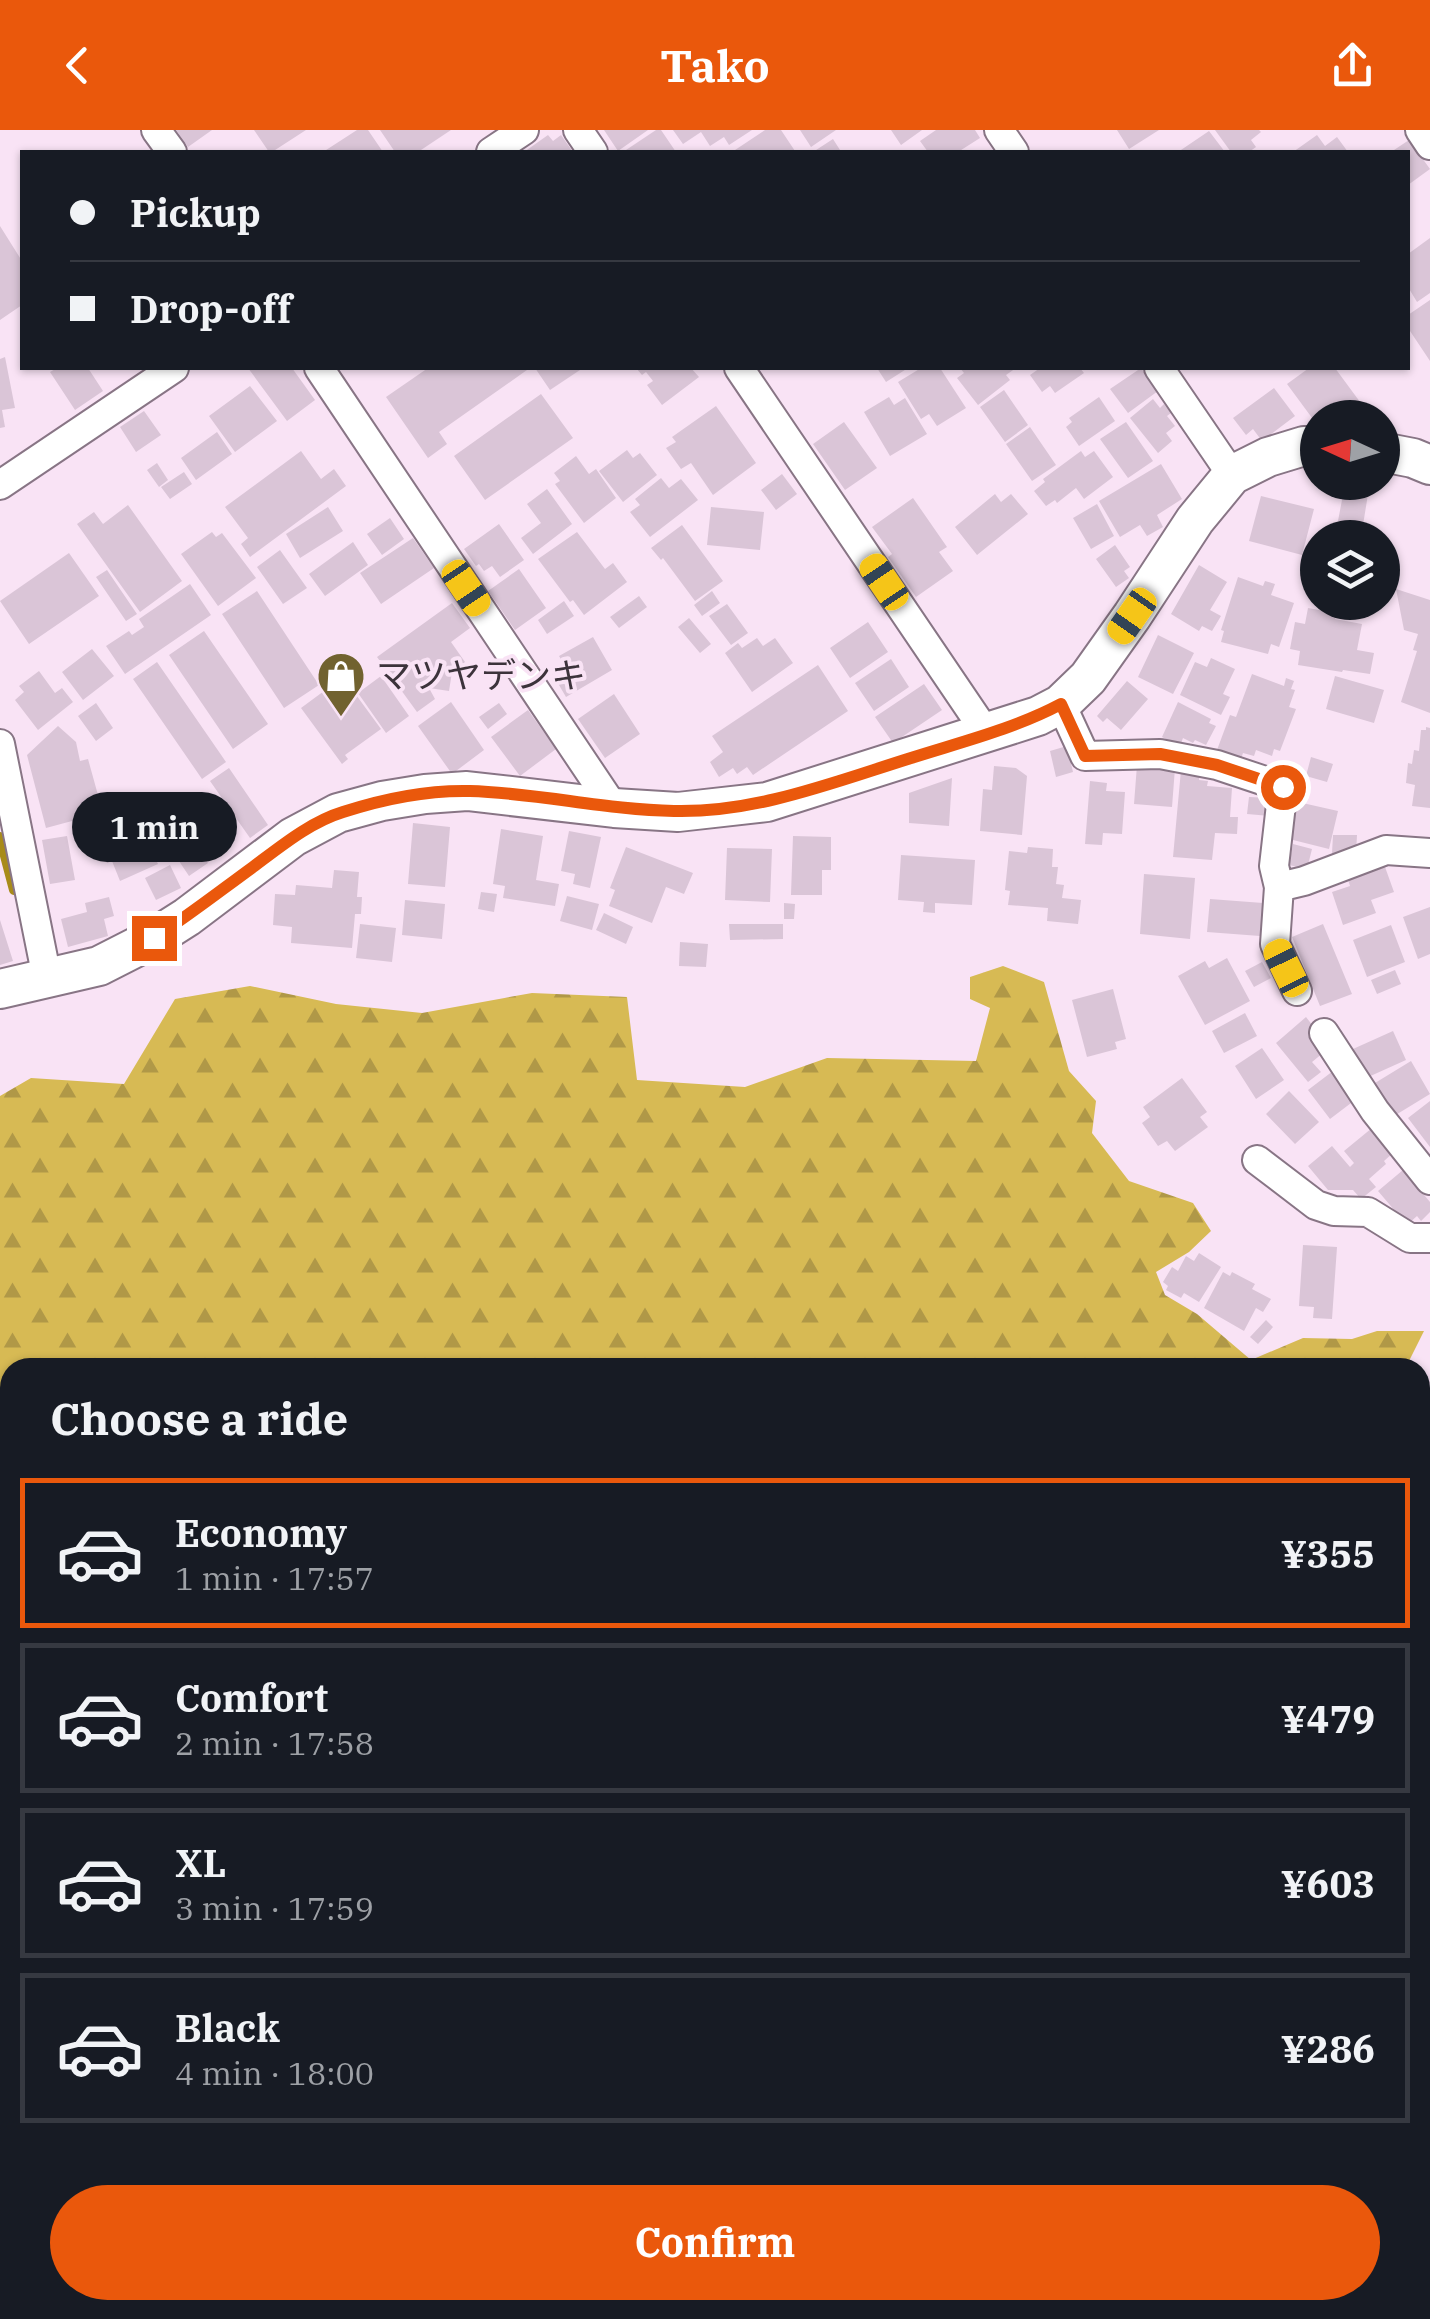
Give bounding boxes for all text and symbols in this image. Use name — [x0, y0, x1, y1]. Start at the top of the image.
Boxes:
text: Tako — [660, 36, 770, 94]
icon: back — [50, 38, 105, 93]
icon: share — [1325, 38, 1380, 93]
text: Pickup — [130, 188, 261, 237]
text: Drop-off — [130, 284, 292, 333]
north arrow — [1300, 400, 1400, 500]
map controls — [1300, 400, 1400, 620]
button: layers — [1300, 520, 1400, 620]
car — [855, 549, 913, 615]
car — [437, 555, 495, 621]
car — [1103, 583, 1161, 649]
shop icon: マツヤデンキ — [315, 650, 367, 718]
place label: マツヤデンキ — [376, 652, 586, 698]
route start — [1261, 765, 1306, 810]
callout: 1 min — [72, 793, 236, 863]
text: 1 min — [110, 806, 199, 848]
route end — [132, 916, 177, 961]
car — [1259, 934, 1313, 1002]
text: Choose a ride — [50, 1389, 348, 1447]
icon: car — [55, 1508, 145, 1598]
text: Economy — [175, 1508, 347, 1557]
text: ¥355 — [1281, 1529, 1375, 1578]
text: 1 min · 17:57 — [175, 1557, 374, 1599]
icon: car — [55, 1673, 145, 1763]
text: Comfort — [175, 1673, 328, 1722]
text: ¥479 — [1281, 1694, 1375, 1743]
text: 2 min · 17:58 — [175, 1722, 374, 1764]
icon: car — [55, 1838, 145, 1928]
text: XL — [175, 1838, 226, 1887]
text: ¥603 — [1281, 1859, 1375, 1908]
text: 3 min · 17:59 — [175, 1887, 374, 1929]
icon: car — [55, 2003, 145, 2093]
text: Black — [175, 2003, 280, 2052]
text: ¥286 — [1281, 2024, 1375, 2073]
text: 4 min · 18:00 — [175, 2052, 374, 2094]
button: Confirm — [50, 2185, 1380, 2300]

